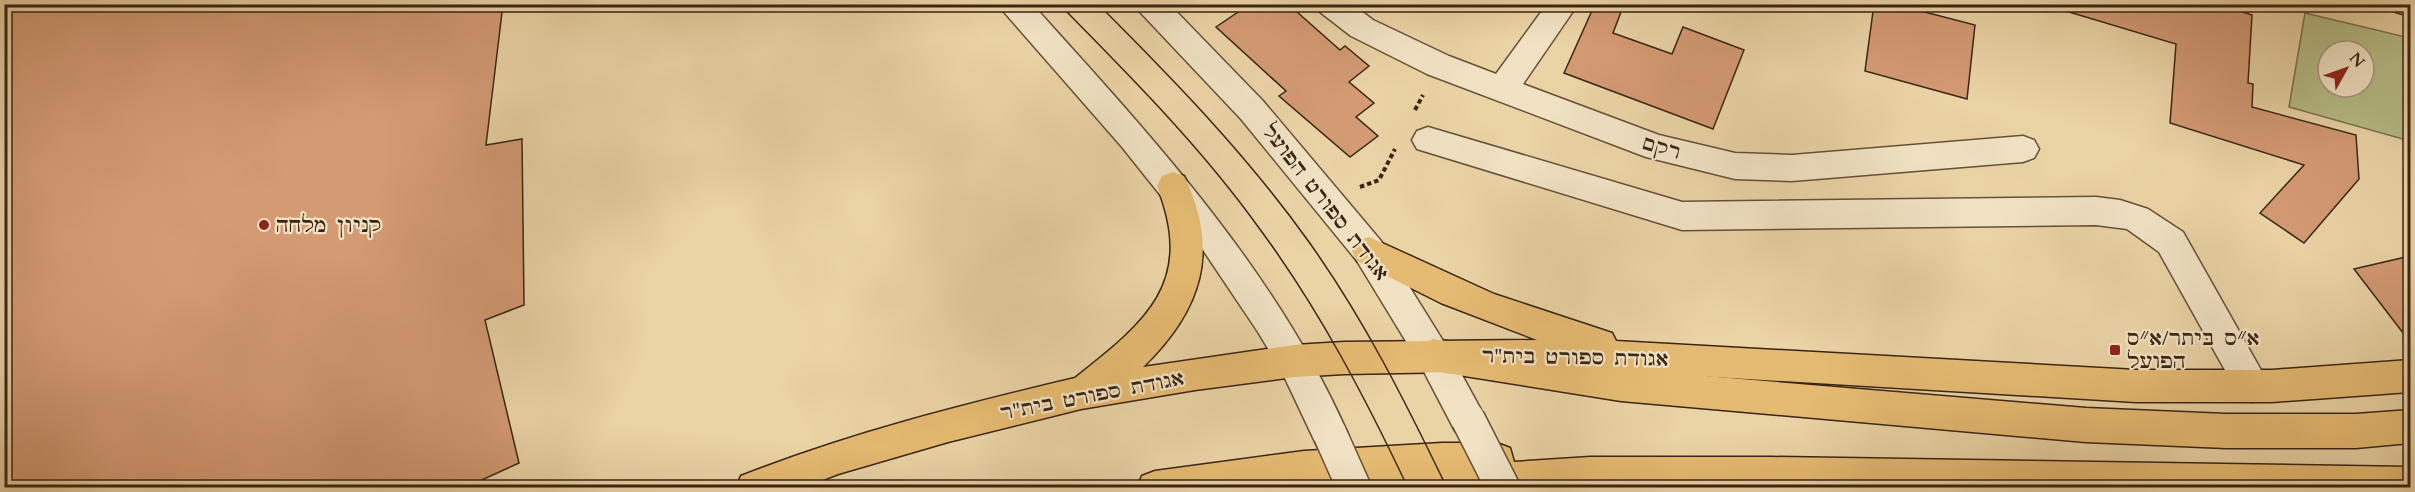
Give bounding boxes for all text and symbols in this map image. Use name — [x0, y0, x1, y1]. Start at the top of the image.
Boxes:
north arrow — [2316, 39, 2376, 99]
text: N — [2344, 48, 2370, 72]
street label: אגודת ספורט הפועל — [1256, 119, 1395, 286]
street label: רקם — [1640, 129, 1684, 166]
place label: קניון מלחה — [276, 212, 381, 239]
marker: קניון מלחה — [257, 218, 271, 232]
place label: א״ס ביתר/א״ס הפועל — [2127, 325, 2259, 375]
street label: אגודת ספורט בית"ר — [1481, 342, 1669, 373]
marker: א״ס ביתר/א״ס הפועל — [2108, 343, 2122, 357]
street label: אגודת ספורט בית"ר — [998, 364, 1186, 427]

